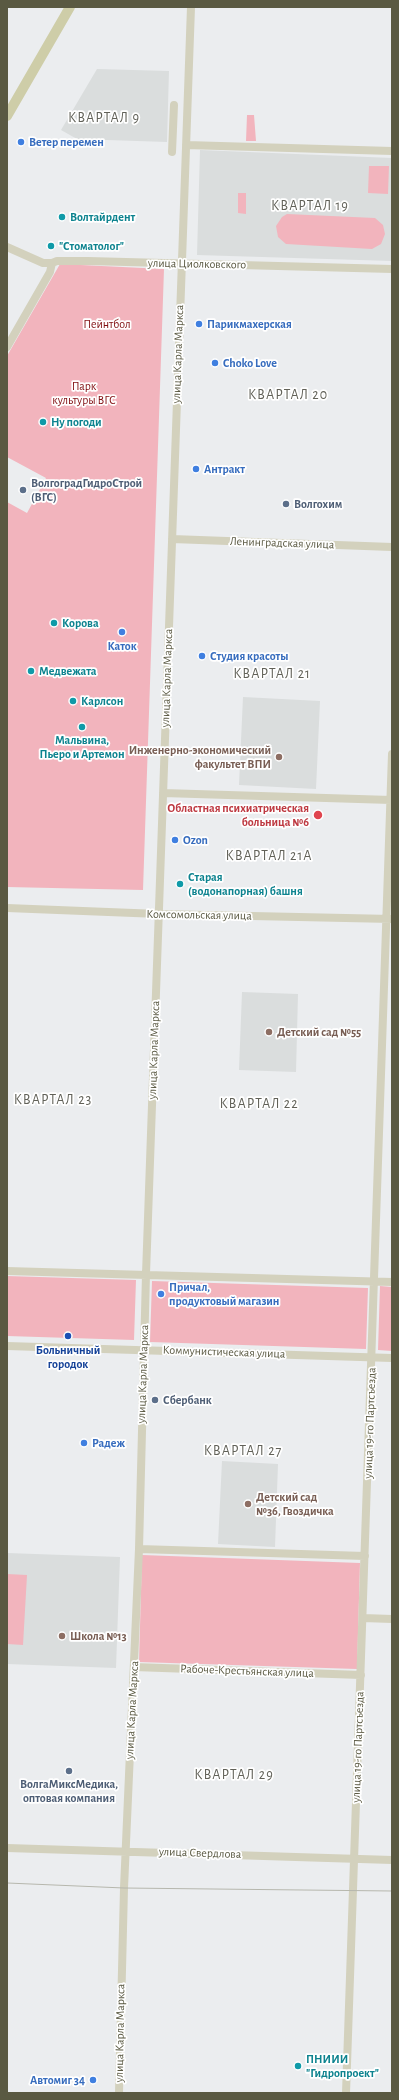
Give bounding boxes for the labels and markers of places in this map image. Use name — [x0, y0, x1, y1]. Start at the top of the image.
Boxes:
place label: Ветер перемен — [29, 135, 104, 149]
marker: Ветер перемен — [16, 137, 26, 147]
place label: Волтайрдент — [70, 210, 135, 224]
marker: Волтайрдент — [57, 212, 67, 222]
place label: "Стоматолог" — [59, 239, 124, 253]
marker: "Стоматолог" — [46, 241, 56, 251]
place label: Парикмахерская — [207, 317, 292, 331]
marker: Парикмахерская — [194, 319, 204, 329]
place label: Choko Love — [223, 356, 277, 370]
marker: Choko Love — [210, 358, 220, 368]
place label: Ну погоди — [51, 415, 102, 429]
marker: Ну погоди — [38, 417, 48, 427]
place label: Антракт — [204, 462, 245, 476]
marker: Антракт — [191, 464, 201, 474]
place label: ВолгоградГидроСтрой (ВГС) — [31, 476, 142, 504]
marker: ВолгоградГидроСтрой (ВГС) — [18, 485, 28, 495]
place label: Волгохим — [294, 497, 342, 511]
marker: Волгохим — [281, 499, 291, 509]
place label: Корова — [62, 616, 99, 630]
marker: Корова — [49, 618, 59, 628]
marker: Каток — [117, 627, 127, 637]
place label: Каток — [107, 639, 137, 653]
place label: Студия красоты — [210, 649, 288, 663]
marker: Студия красоты — [197, 651, 207, 661]
place label: Медвежата — [39, 664, 97, 678]
marker: Медвежата — [26, 666, 36, 676]
place label: Карлсон — [81, 694, 123, 708]
marker: Карлсон — [68, 696, 78, 706]
marker: Мальвина, Пьеро и Артемон — [77, 722, 87, 732]
place label: Мальвина, Пьеро и Артемон — [39, 733, 125, 761]
place label: Инженерно-экономический факультет ВПИ — [129, 743, 271, 771]
marker: Инженерно-экономический факультет ВПИ — [274, 752, 284, 762]
place label: Областная психиатрическая больница №6 — [167, 801, 309, 829]
marker: Областная психиатрическая больница №6 — [312, 809, 324, 821]
place label: Ozon — [183, 833, 208, 847]
marker: Ozon — [170, 835, 180, 845]
place label: Старая (водонапорная) башня — [188, 870, 303, 898]
marker: Старая (водонапорная) башня — [175, 879, 185, 889]
place label: Детский сад №55 — [277, 1025, 361, 1039]
marker: Детский сад №55 — [264, 1027, 274, 1037]
place label: Причал, продуктовый магазин — [169, 1280, 279, 1308]
marker: Причал, продуктовый магазин — [156, 1289, 166, 1299]
marker: Больничный городок — [63, 1331, 73, 1341]
place label: Больничный городок — [36, 1343, 100, 1371]
place label: Сбербанк — [163, 1393, 212, 1407]
marker: Сбербанк — [150, 1395, 160, 1405]
place label: Радеж — [92, 1436, 125, 1450]
marker: Радеж — [79, 1438, 89, 1448]
place label: Детский сад №36, Гвоздичка — [256, 1490, 334, 1518]
marker: Детский сад №36, Гвоздичка — [243, 1499, 253, 1509]
place label: Школа №13 — [70, 1629, 127, 1643]
marker: Школа №13 — [57, 1631, 67, 1641]
marker: ВолгаМиксМедика, оптовая компания — [64, 1766, 74, 1776]
place label: ВолгаМиксМедика, оптовая компания — [20, 1777, 118, 1805]
place label: ПНИИИ "Гидропроект" — [306, 2052, 379, 2080]
marker: ПНИИИ "Гидропроект" — [293, 2061, 303, 2071]
place label: Автомиг 34 — [30, 2073, 85, 2087]
marker: Автомиг 34 — [88, 2075, 98, 2085]

